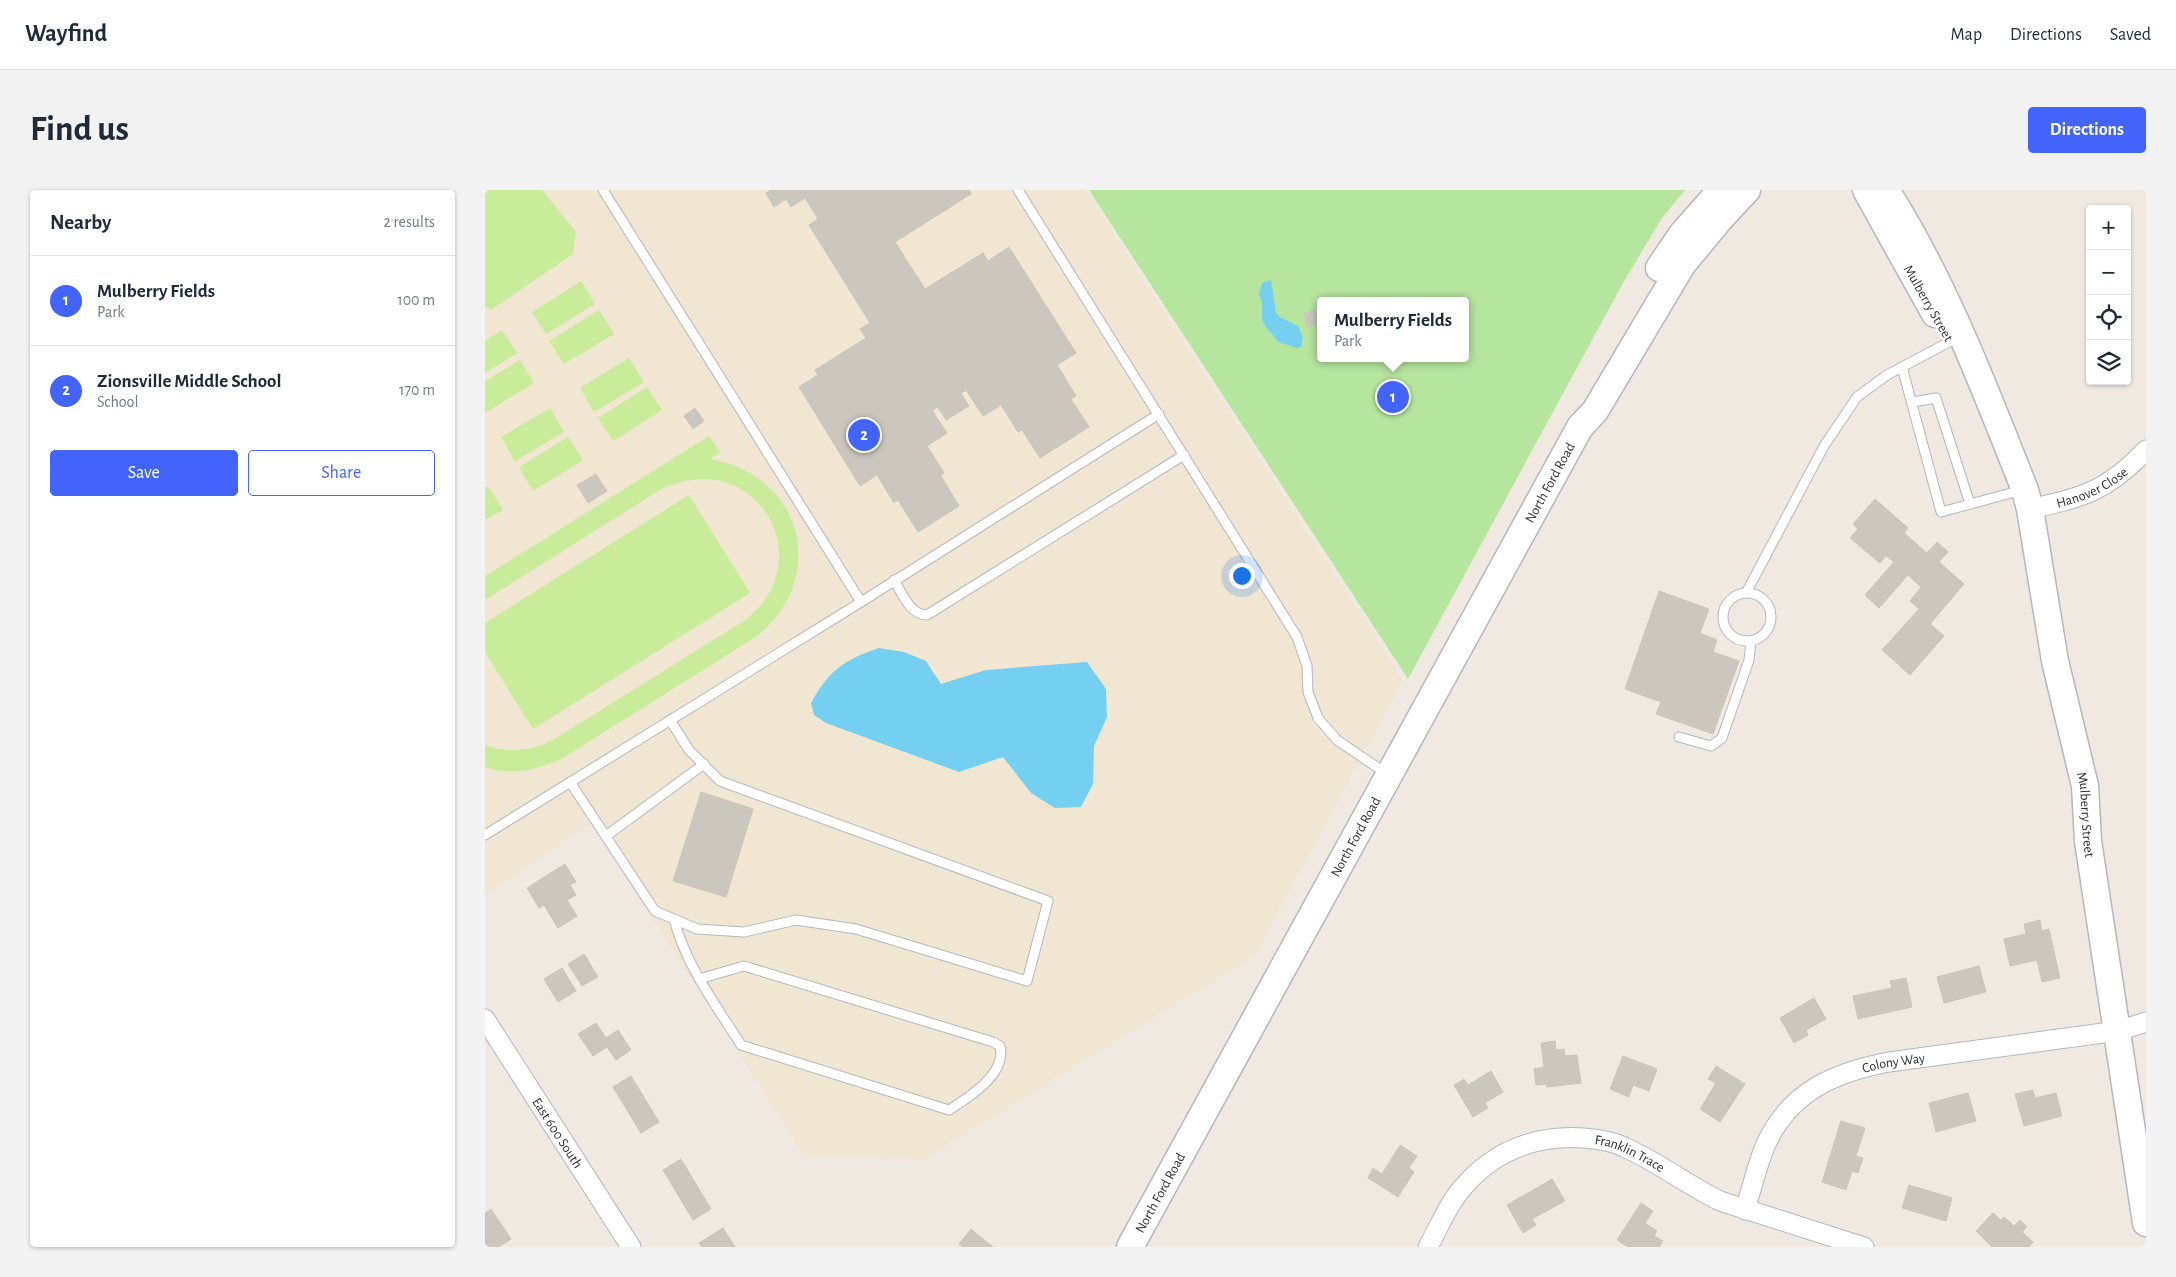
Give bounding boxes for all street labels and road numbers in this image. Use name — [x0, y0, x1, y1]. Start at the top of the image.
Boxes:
street label: Mulberry Street — [1901, 263, 1956, 344]
street label: North Ford Road — [1523, 441, 1578, 525]
street label: Hanover Close — [2055, 465, 2131, 511]
street label: Mulberry Street — [2074, 771, 2096, 859]
street label: North Ford Road — [1329, 795, 1384, 880]
street label: Colony Way — [1861, 1051, 1926, 1076]
street label: East 600 South — [529, 1095, 585, 1171]
street label: Franklin Trace — [1594, 1133, 1667, 1175]
street label: North Ford Road — [1133, 1151, 1188, 1235]

